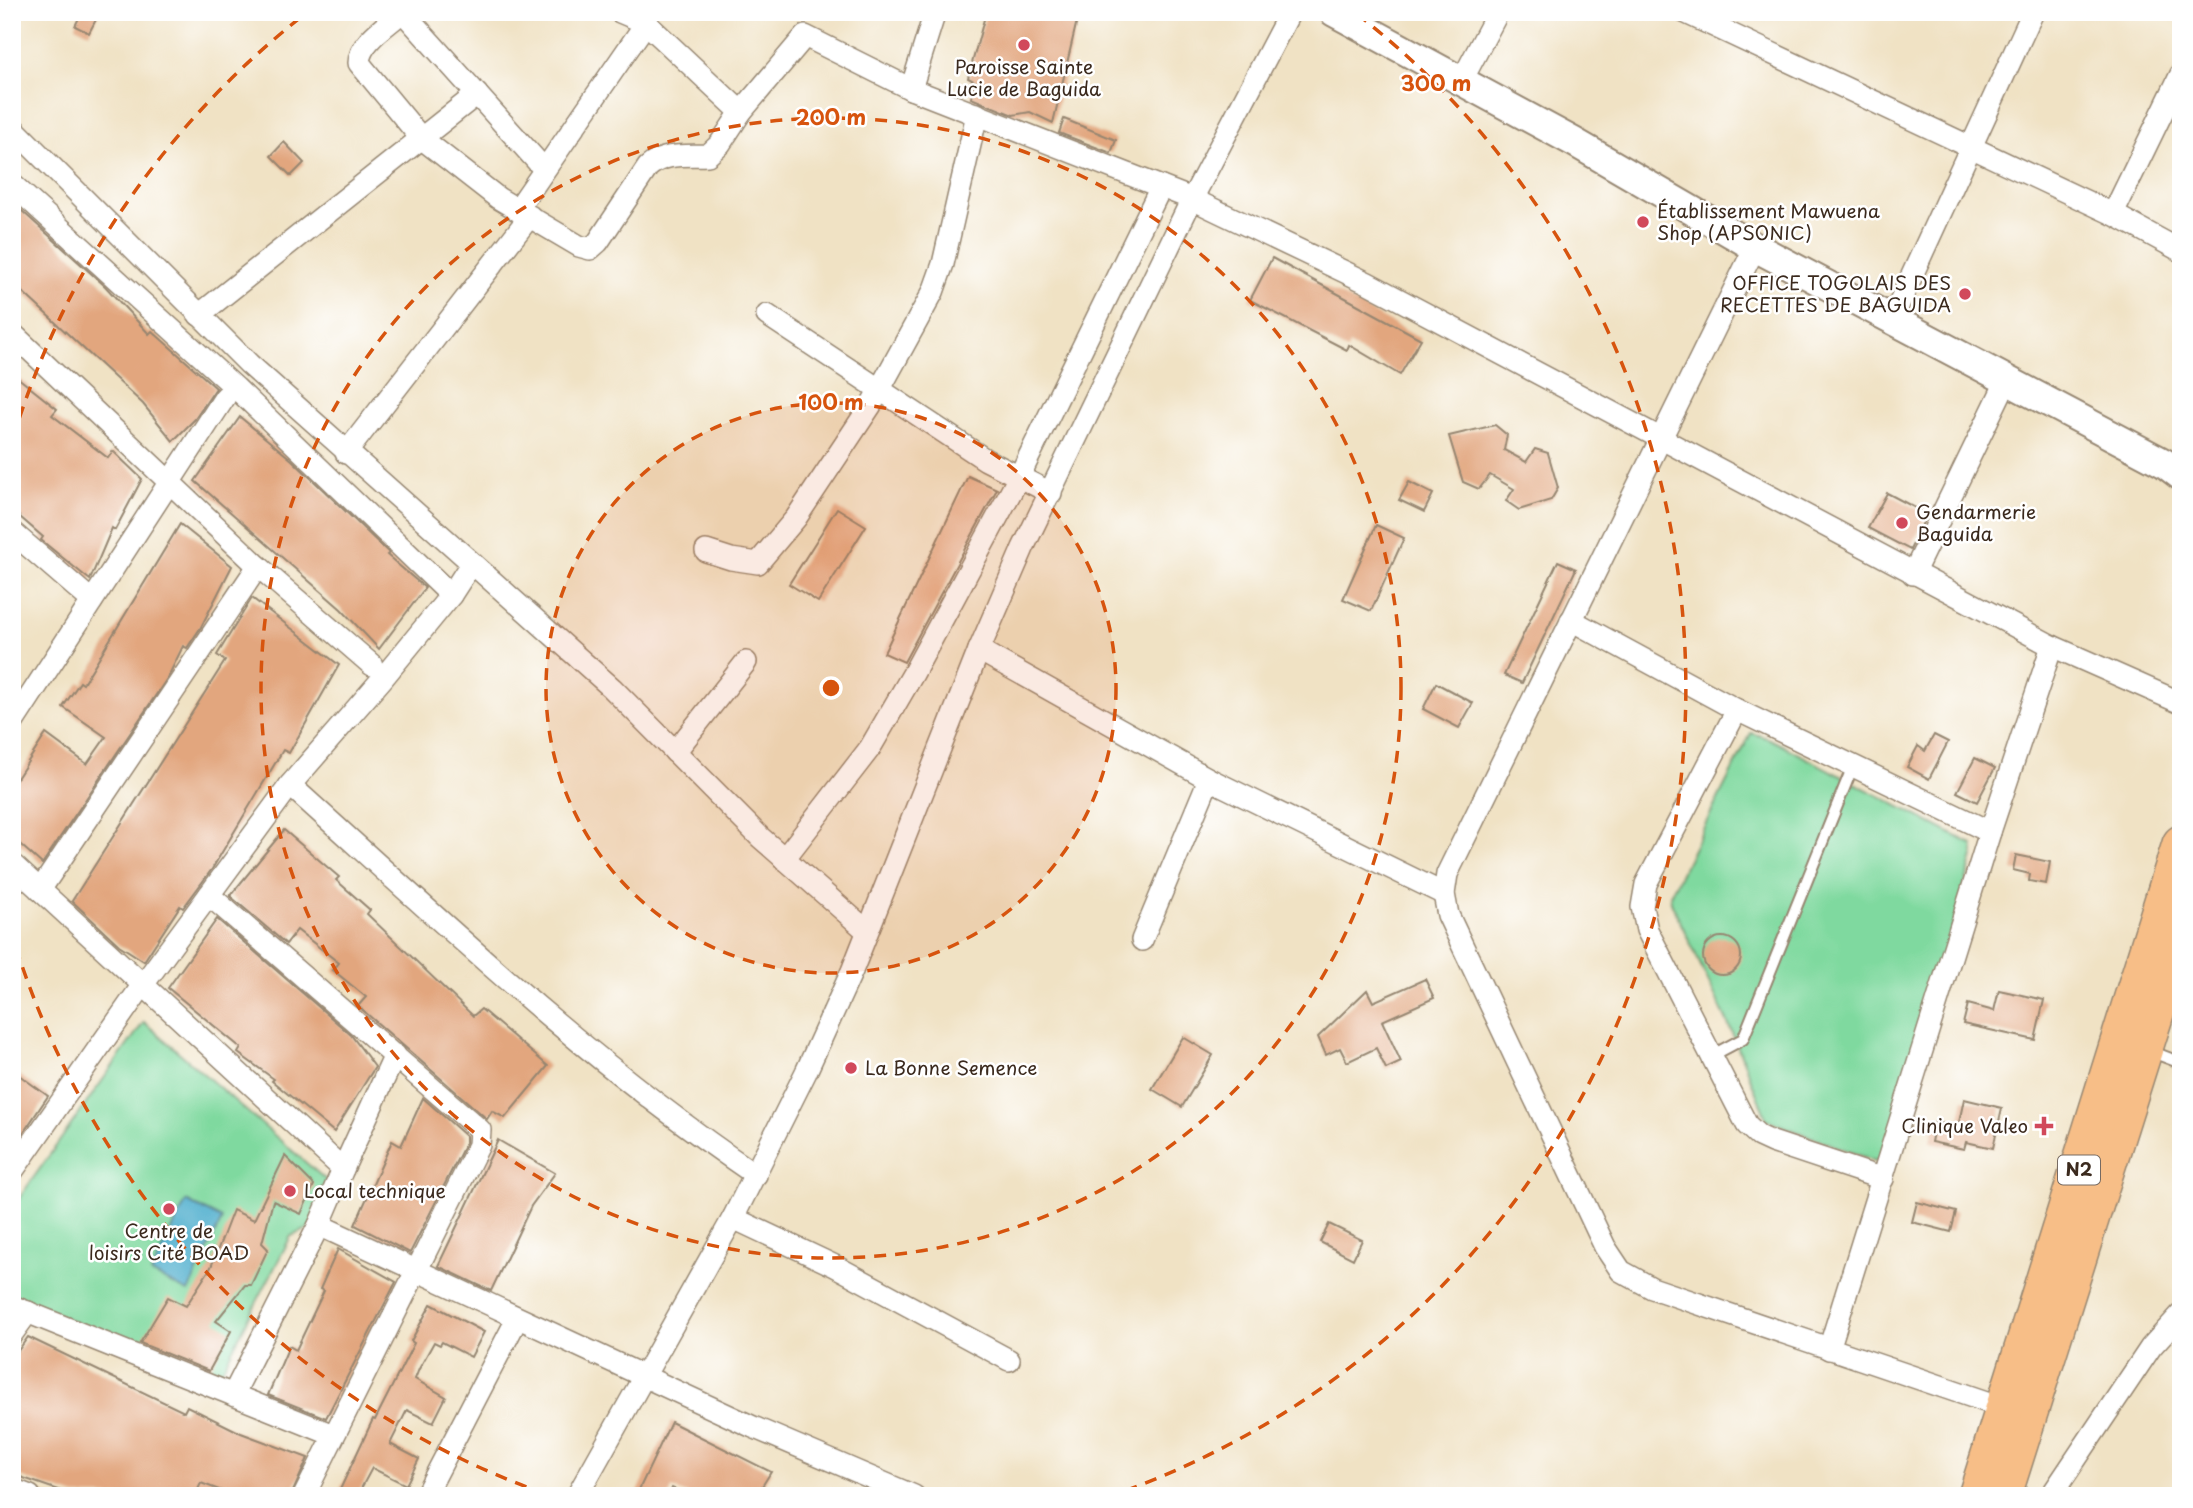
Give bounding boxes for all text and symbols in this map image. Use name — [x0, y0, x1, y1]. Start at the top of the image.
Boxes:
marker: Paroisse Sainte Lucie de Baguida — [1016, 37, 1032, 53]
place label: Paroisse Sainte Lucie de Baguida — [947, 52, 1101, 102]
text: 300 m — [1401, 66, 1471, 98]
text: 200 m — [796, 100, 866, 132]
place label: Établissement Mawuena Shop (APSONIC) — [1657, 196, 1880, 246]
marker: Établissement Mawuena Shop (APSONIC) — [1635, 214, 1651, 230]
place label: OFFICE TOGOLAIS DES RECETTES DE BAGUIDA — [1720, 268, 1951, 318]
marker: OFFICE TOGOLAIS DES RECETTES DE BAGUIDA — [1957, 286, 1973, 302]
text: 100 m — [798, 385, 864, 417]
place label: Gendarmerie Baguida — [1916, 497, 2036, 547]
marker: Gendarmerie Baguida — [1894, 515, 1910, 531]
centre of rings — [819, 676, 843, 700]
place label: La Bonne Semence — [865, 1053, 1037, 1081]
marker: La Bonne Semence — [843, 1060, 859, 1076]
place label: Clinique Valeo — [1901, 1111, 2028, 1139]
marker: Clinique Valeo — [2034, 1116, 2054, 1136]
road number: N2 — [2058, 1156, 2100, 1184]
place label: Local technique — [304, 1176, 446, 1204]
marker: Local technique — [282, 1183, 298, 1199]
marker: Centre de loisirs Cité BOAD — [161, 1201, 177, 1217]
place label: Centre de loisirs Cité BOAD — [89, 1216, 249, 1266]

